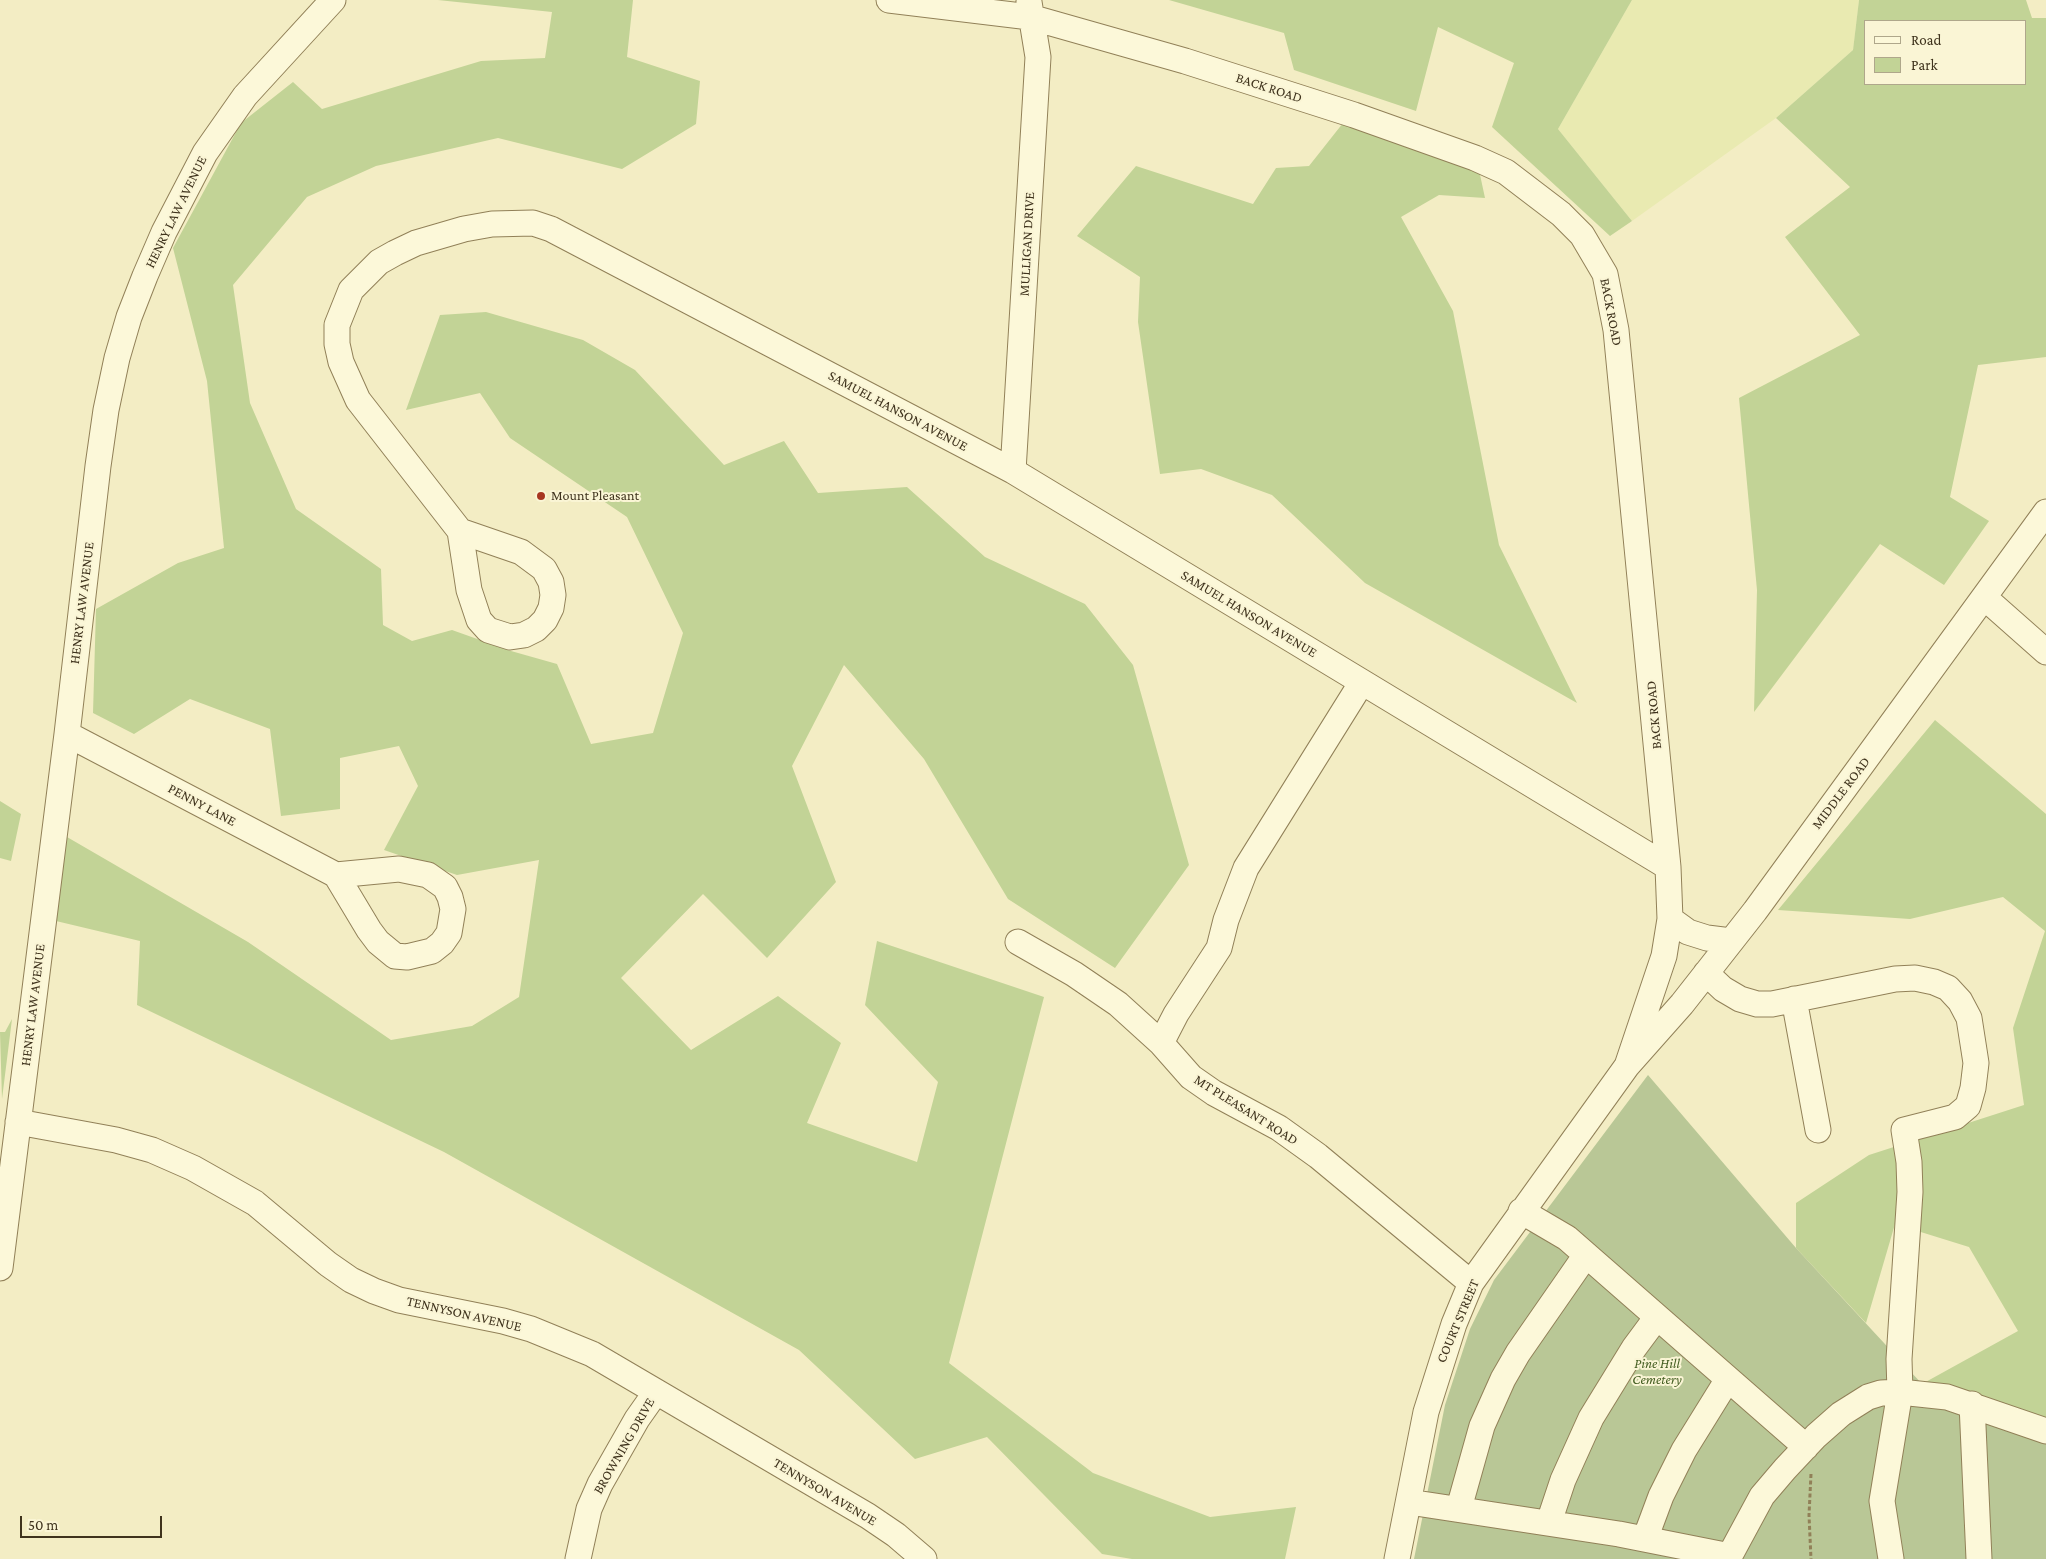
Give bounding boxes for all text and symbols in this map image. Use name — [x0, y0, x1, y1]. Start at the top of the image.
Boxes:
legend — [1864, 20, 2026, 85]
text: Road — [1911, 32, 1941, 48]
text: Park — [1911, 57, 1938, 73]
street label: BACK ROAD — [1234, 69, 1304, 107]
street label: HENRY LAW AVENUE — [142, 153, 210, 271]
street label: MULLIGAN DRIVE — [1016, 191, 1038, 297]
street label: BACK ROAD — [1596, 277, 1626, 347]
street label: SAMUEL HANSON AVENUE — [825, 367, 971, 455]
place label: Mount Pleasant — [551, 488, 639, 504]
marker: Mount Pleasant — [535, 490, 547, 502]
street label: HENRY LAW AVENUE — [66, 541, 98, 665]
street label: SAMUEL HANSON AVENUE — [1178, 567, 1320, 661]
street label: BACK ROAD — [1643, 680, 1665, 750]
street label: MIDDLE ROAD — [1808, 754, 1874, 832]
street label: PENNY LANE — [165, 780, 239, 830]
street label: HENRY LAW AVENUE — [17, 943, 49, 1067]
street label: MT PLEASANT ROAD — [1191, 1071, 1301, 1149]
street label: COURT STREET — [1433, 1277, 1483, 1365]
street label: TENNYSON AVENUE — [405, 1293, 523, 1335]
park label: Pine Hill Cemetery — [1632, 1356, 1682, 1388]
street label: BROWNING DRIVE — [590, 1395, 658, 1497]
street label: TENNYSON AVENUE — [770, 1454, 880, 1530]
scale bar — [22, 1506, 165, 1538]
text: 50 m — [28, 1517, 58, 1533]

